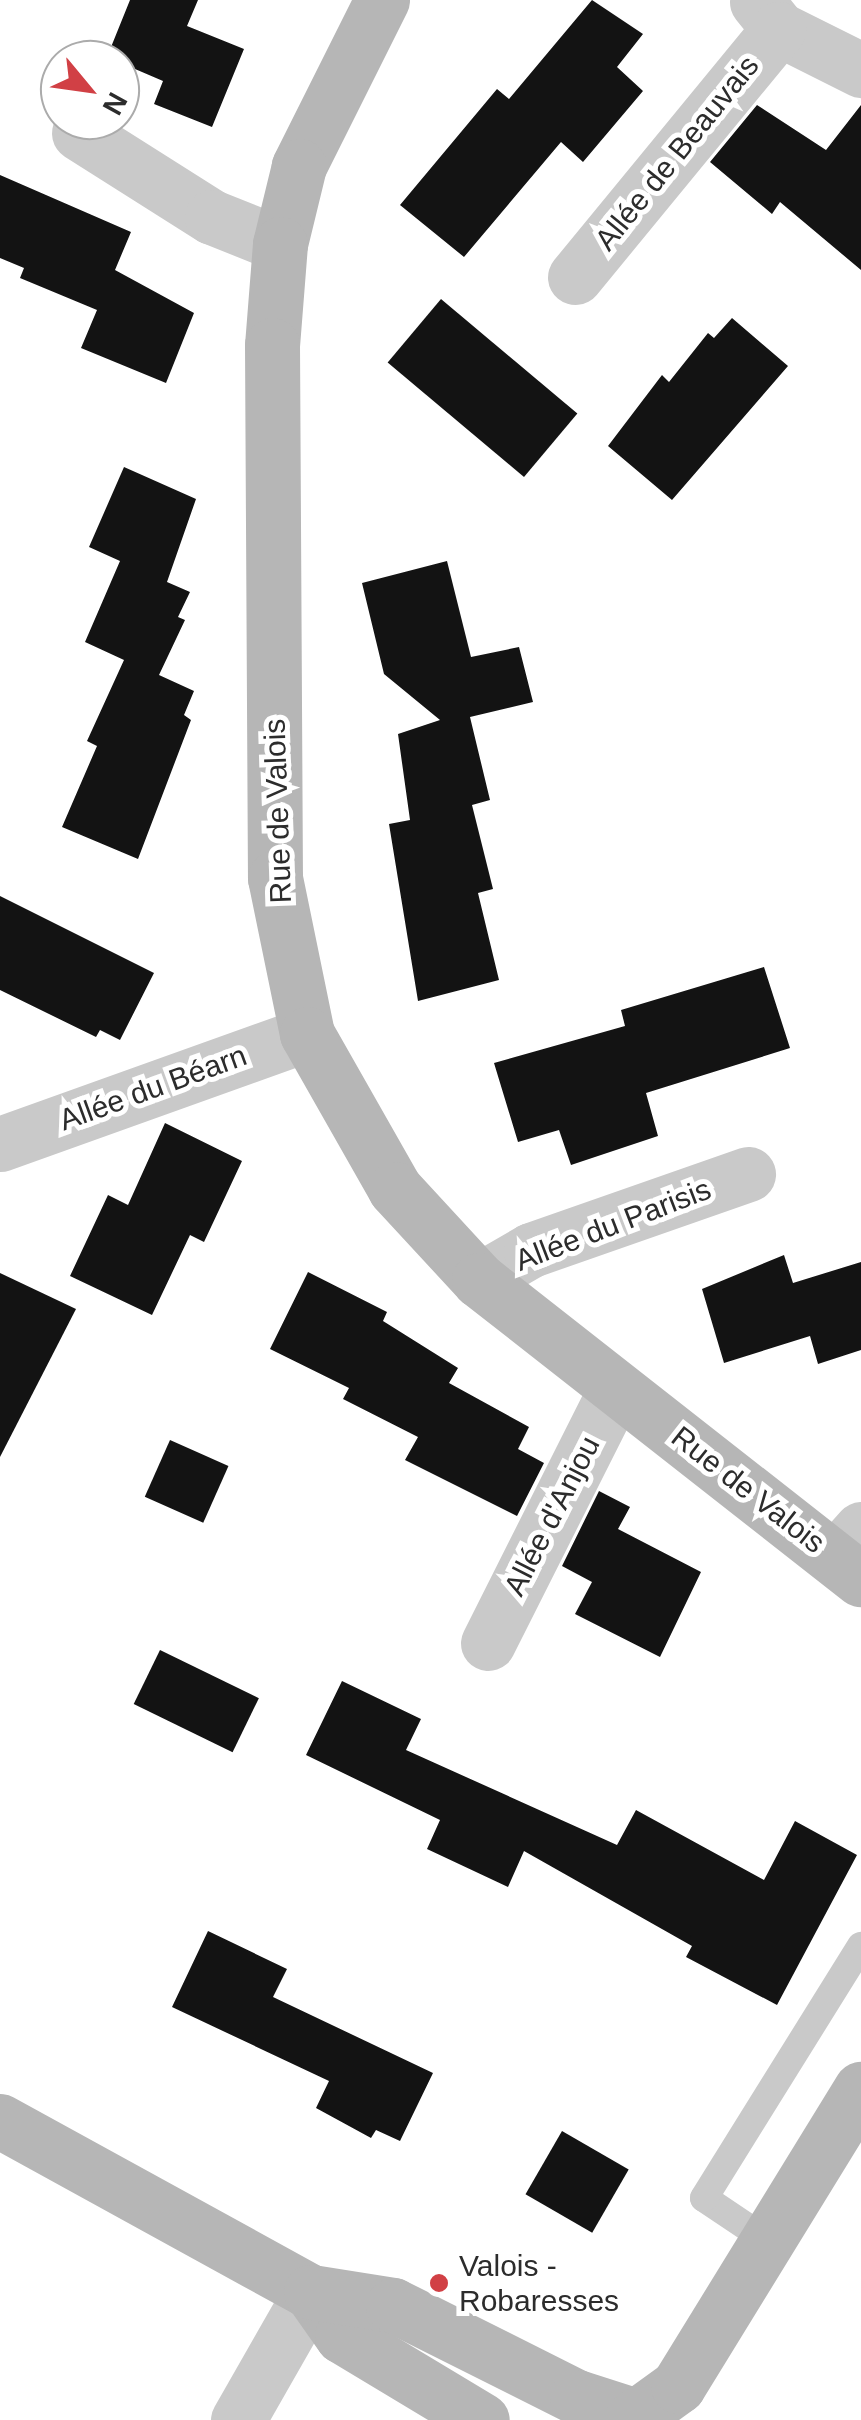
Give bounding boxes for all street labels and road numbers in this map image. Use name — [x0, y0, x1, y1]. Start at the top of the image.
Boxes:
street label: Allée de Beauvais — [587, 48, 767, 258]
street label: Rue de Valois — [257, 718, 299, 904]
street label: Allée du Béarn — [54, 1037, 252, 1139]
street label: Allée du Parisis — [510, 1171, 716, 1279]
street label: Rue de Valois — [664, 1419, 832, 1561]
street label: Allée d'Anjou — [496, 1430, 608, 1602]

